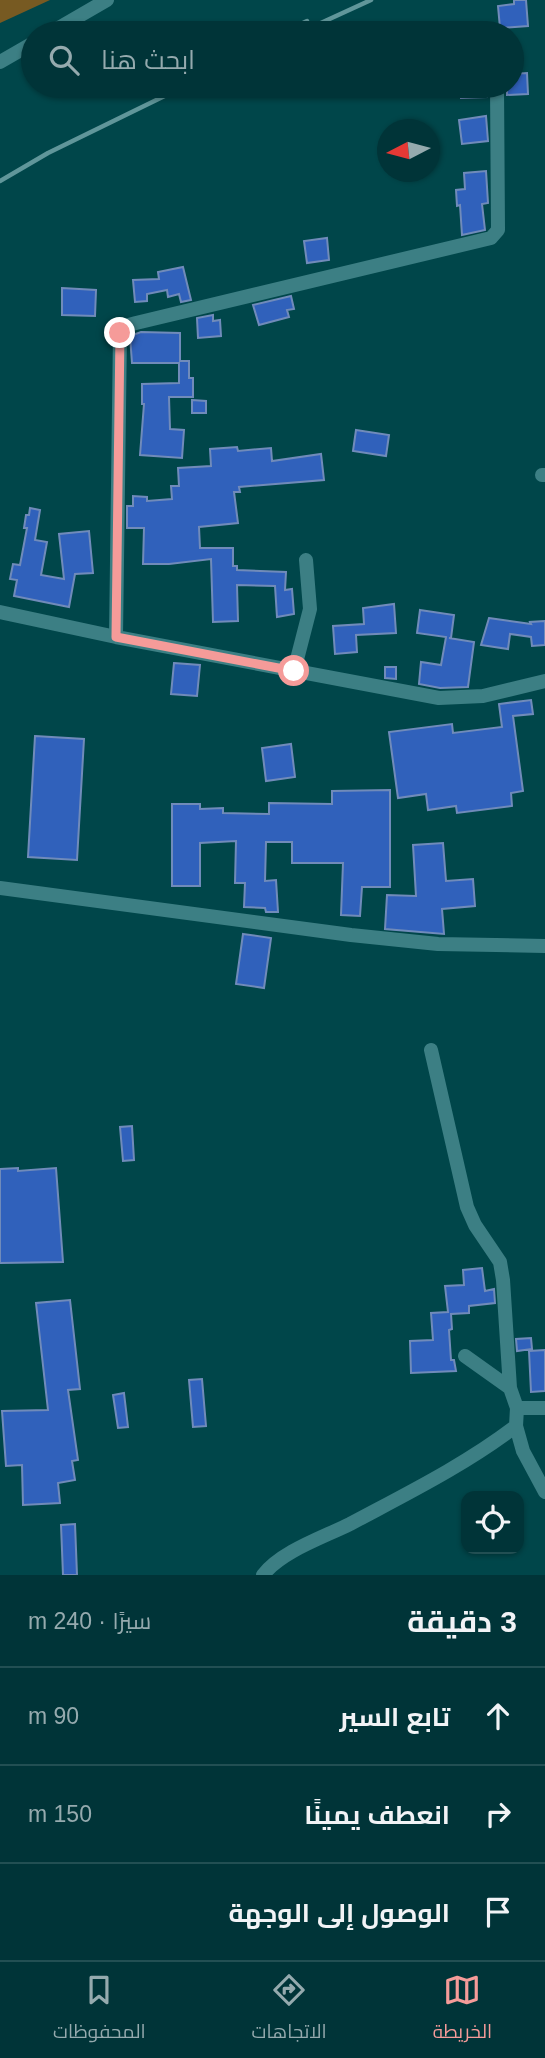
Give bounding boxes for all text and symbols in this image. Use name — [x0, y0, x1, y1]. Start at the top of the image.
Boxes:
search box — [21, 21, 524, 98]
icon: search — [45, 41, 83, 79]
text: ابحث هنا — [101, 45, 195, 75]
north arrow — [377, 119, 440, 182]
route end — [104, 317, 135, 348]
route start — [278, 655, 309, 686]
map controls — [461, 1491, 524, 1554]
button: locate — [461, 1491, 524, 1554]
text: 3 دقيقة — [407, 1605, 517, 1638]
text: سيرًا · 240 m — [28, 1608, 151, 1634]
icon: ahead — [479, 1697, 517, 1735]
text: تابع السير — [339, 1702, 450, 1732]
text: 90 m — [28, 1703, 79, 1729]
icon: right — [479, 1795, 517, 1833]
text: انعطف يمينًا — [304, 1800, 450, 1830]
text: 150 m — [28, 1801, 92, 1827]
icon: arrive — [479, 1893, 517, 1931]
text: الوصول إلى الوجهة — [228, 1898, 450, 1928]
tab: المحفوظات — [53, 1971, 146, 2049]
tab: الاتجاهات — [251, 1971, 327, 2049]
tab: الخريطة — [433, 1971, 492, 2049]

